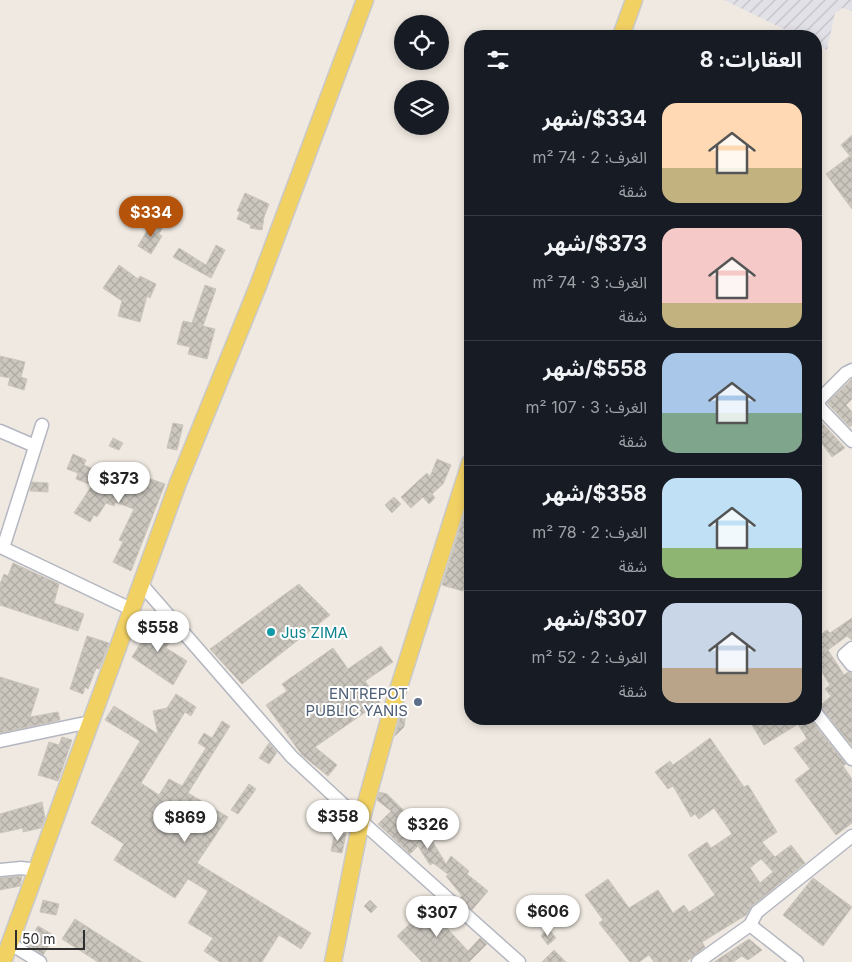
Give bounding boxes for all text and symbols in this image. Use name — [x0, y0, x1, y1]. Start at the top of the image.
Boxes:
map controls — [394, 15, 449, 135]
button: locate — [394, 15, 449, 70]
icon: filters — [484, 46, 512, 74]
text: العقارات: 8 — [700, 47, 802, 72]
button: layers — [394, 80, 449, 135]
text: $334/شهر — [542, 106, 647, 131]
icon: home — [702, 123, 762, 183]
text: الغرف: 2 · 74 m² — [533, 147, 647, 167]
text: شقة — [619, 181, 647, 201]
pin: $334 — [121, 196, 181, 238]
text: $334 — [130, 202, 172, 222]
text: $373/شهر — [545, 231, 647, 256]
icon: home — [702, 248, 762, 308]
text: الغرف: 3 · 74 m² — [532, 272, 647, 292]
text: شقة — [619, 306, 647, 326]
text: $558/شهر — [543, 356, 647, 381]
icon: home — [702, 373, 762, 433]
text: الغرف: 3 · 107 m² — [526, 397, 647, 417]
text: شقة — [619, 431, 647, 451]
pin: $373 — [89, 462, 149, 504]
text: $373 — [99, 468, 139, 488]
text: $358/شهر — [543, 481, 647, 506]
icon: home — [702, 498, 762, 558]
text: الغرف: 2 · 78 m² — [532, 522, 647, 542]
text: شقة — [619, 556, 647, 576]
text: $307/شهر — [544, 606, 647, 631]
pin: $558 — [128, 610, 188, 653]
text: $558 — [137, 617, 179, 637]
place label: Jus ZIMA — [281, 623, 348, 642]
icon: home — [702, 623, 762, 683]
marker: Jus ZIMA — [265, 626, 277, 638]
text: الغرف: 2 · 52 m² — [532, 647, 647, 667]
text: شقة — [619, 681, 647, 701]
place label: ENTREPOT PUBLIC YANIS — [305, 684, 408, 720]
marker: ENTREPOT PUBLIC YANIS — [412, 696, 424, 708]
pin: $869 — [155, 800, 215, 843]
pin: $358 — [308, 800, 368, 842]
text: $358 — [317, 806, 359, 826]
text: $869 — [164, 807, 206, 827]
pin: $326 — [398, 808, 458, 850]
text: $326 — [407, 814, 449, 834]
pin: $606 — [518, 894, 578, 937]
pin: $307 — [407, 896, 467, 938]
text: $606 — [527, 901, 569, 921]
text: $307 — [417, 902, 457, 922]
scale bar — [15, 927, 85, 950]
text: 50 m — [22, 930, 56, 947]

